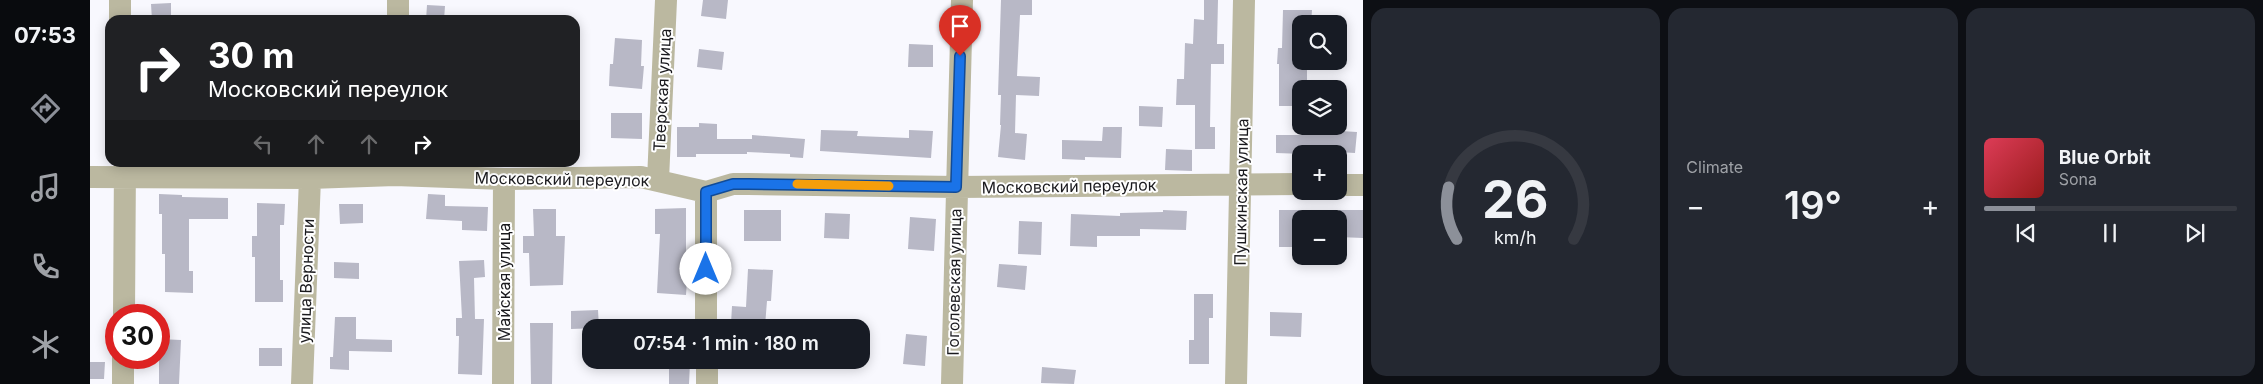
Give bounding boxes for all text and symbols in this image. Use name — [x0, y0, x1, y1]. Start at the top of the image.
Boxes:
pin — [939, 5, 981, 56]
icon: arrive — [946, 12, 974, 40]
map controls — [1292, 15, 1347, 265]
button: search — [1292, 15, 1347, 70]
text: 07:53 — [14, 22, 76, 48]
street label: Тверская улица — [649, 28, 675, 152]
text: 30 m — [208, 34, 294, 76]
icon: right — [125, 35, 190, 100]
text: Московский переулок — [208, 76, 448, 102]
button: layers — [1292, 80, 1347, 135]
icon: directions — [28, 91, 63, 126]
street label: Пушкинская улица — [1230, 118, 1252, 266]
icon: left — [249, 130, 277, 158]
icon: ahead — [302, 130, 330, 158]
icon: ahead — [355, 130, 383, 158]
icon: right — [408, 130, 436, 158]
button: + — [1292, 145, 1347, 200]
text: Blue Orbit — [2059, 146, 2151, 169]
text: Climate — [1686, 157, 1743, 177]
street label: Московский переулок — [475, 167, 650, 191]
text: 26 — [1482, 168, 1549, 231]
text: Sona — [2059, 169, 2097, 189]
icon: music — [28, 170, 63, 205]
street label: Московский переулок — [982, 174, 1157, 198]
text: 19° — [1784, 182, 1842, 228]
text: − — [1686, 189, 1705, 223]
text: + — [1921, 189, 1940, 223]
street label: Гоголевская улица — [943, 208, 965, 356]
button: − — [1292, 210, 1347, 265]
street label: улица Верности — [294, 218, 318, 344]
icon: previous — [2012, 219, 2040, 247]
icon: pause — [2096, 219, 2124, 247]
icon: next — [2181, 219, 2209, 247]
street label: Майская улица — [494, 223, 514, 341]
text: km/h — [1494, 227, 1537, 248]
position arrow — [679, 242, 731, 294]
icon: phone — [28, 249, 63, 284]
speed limit sign: 30 — [105, 304, 170, 369]
icon: climate — [28, 327, 63, 362]
text: 07:54 · 1 min · 180 m — [633, 332, 819, 355]

